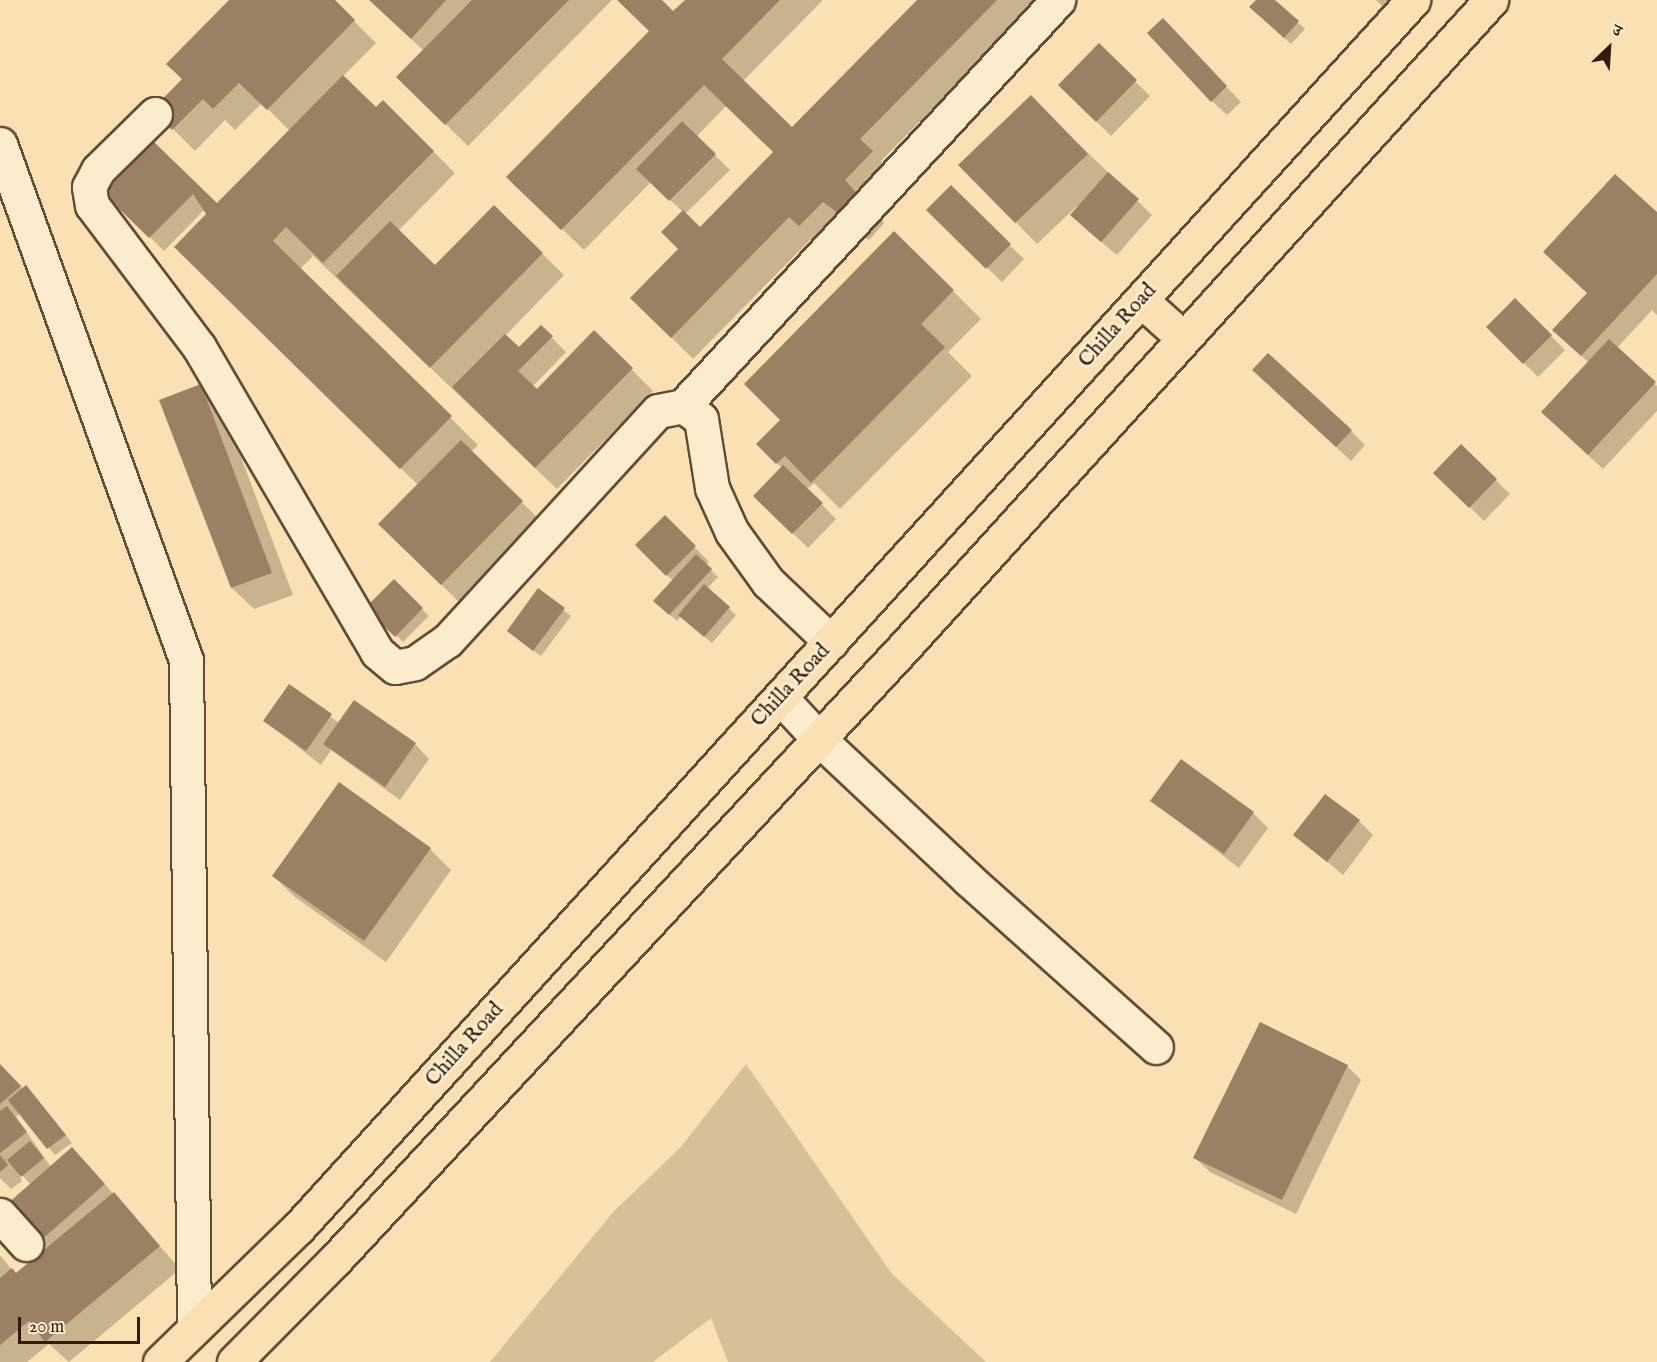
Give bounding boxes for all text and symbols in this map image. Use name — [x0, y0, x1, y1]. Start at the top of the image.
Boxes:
north arrow — [1579, 18, 1639, 78]
text: उ — [1609, 21, 1625, 42]
street label: Chilla Road — [1074, 279, 1162, 373]
street label: Chilla Road — [746, 639, 836, 733]
street label: Chilla Road — [421, 998, 509, 1092]
scale bar — [21, 1305, 142, 1343]
text: 20 m — [29, 1316, 64, 1339]

